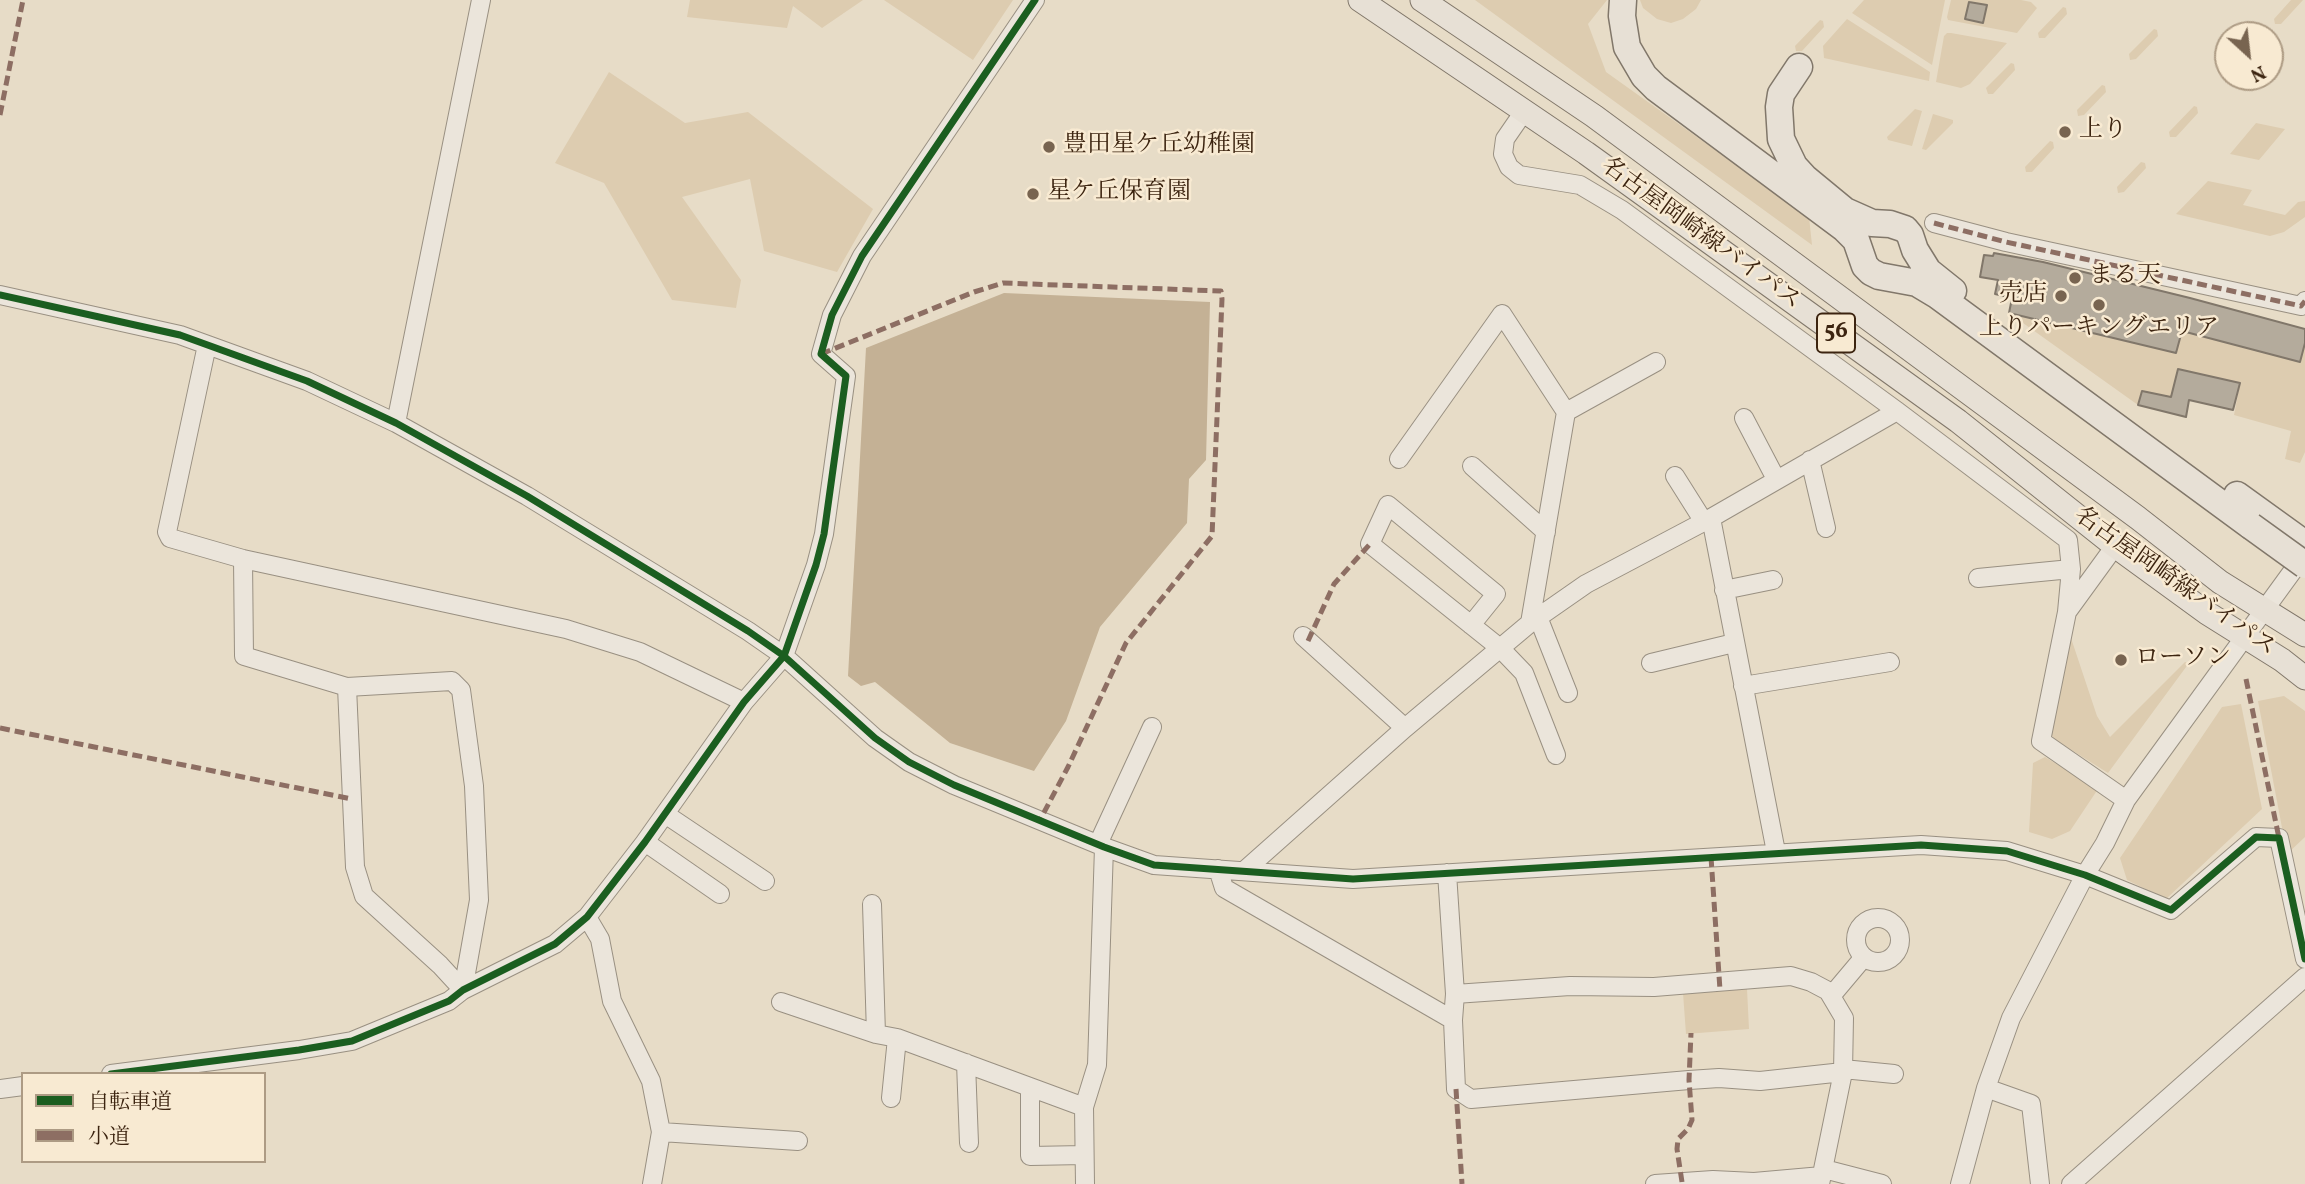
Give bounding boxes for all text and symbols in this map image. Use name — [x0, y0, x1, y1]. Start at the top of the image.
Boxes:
north arrow — [2214, 21, 2284, 91]
text: N — [2246, 58, 2270, 88]
place label: 上り — [2079, 118, 2127, 146]
marker: 上り — [2057, 124, 2073, 140]
place label: 豊田星ケ丘幼稚園 — [1063, 133, 1255, 161]
marker: 豊田星ケ丘幼稚園 — [1041, 139, 1057, 155]
street label: 名古屋岡崎線バイパス — [1594, 153, 1806, 317]
place label: 星ケ丘保育園 — [1047, 180, 1191, 208]
marker: 星ケ丘保育園 — [1025, 186, 1041, 202]
place label: まる天 — [2089, 264, 2161, 292]
marker: まる天 — [2067, 270, 2083, 286]
place label: 売店 — [1999, 282, 2047, 310]
marker: 売店 — [2053, 288, 2069, 304]
marker: 上りパーキングエリア — [2091, 297, 2107, 313]
road number: 56 — [1817, 314, 1855, 352]
place label: 上りパーキングエリア — [1979, 316, 2219, 344]
street label: 名古屋岡崎線バイパス — [2067, 502, 2281, 664]
place label: ローソン — [2135, 646, 2231, 674]
marker: ローソン — [2113, 652, 2129, 668]
legend — [21, 1072, 266, 1163]
text: 自転車道 — [88, 1088, 172, 1117]
text: 小道 — [88, 1123, 130, 1152]

